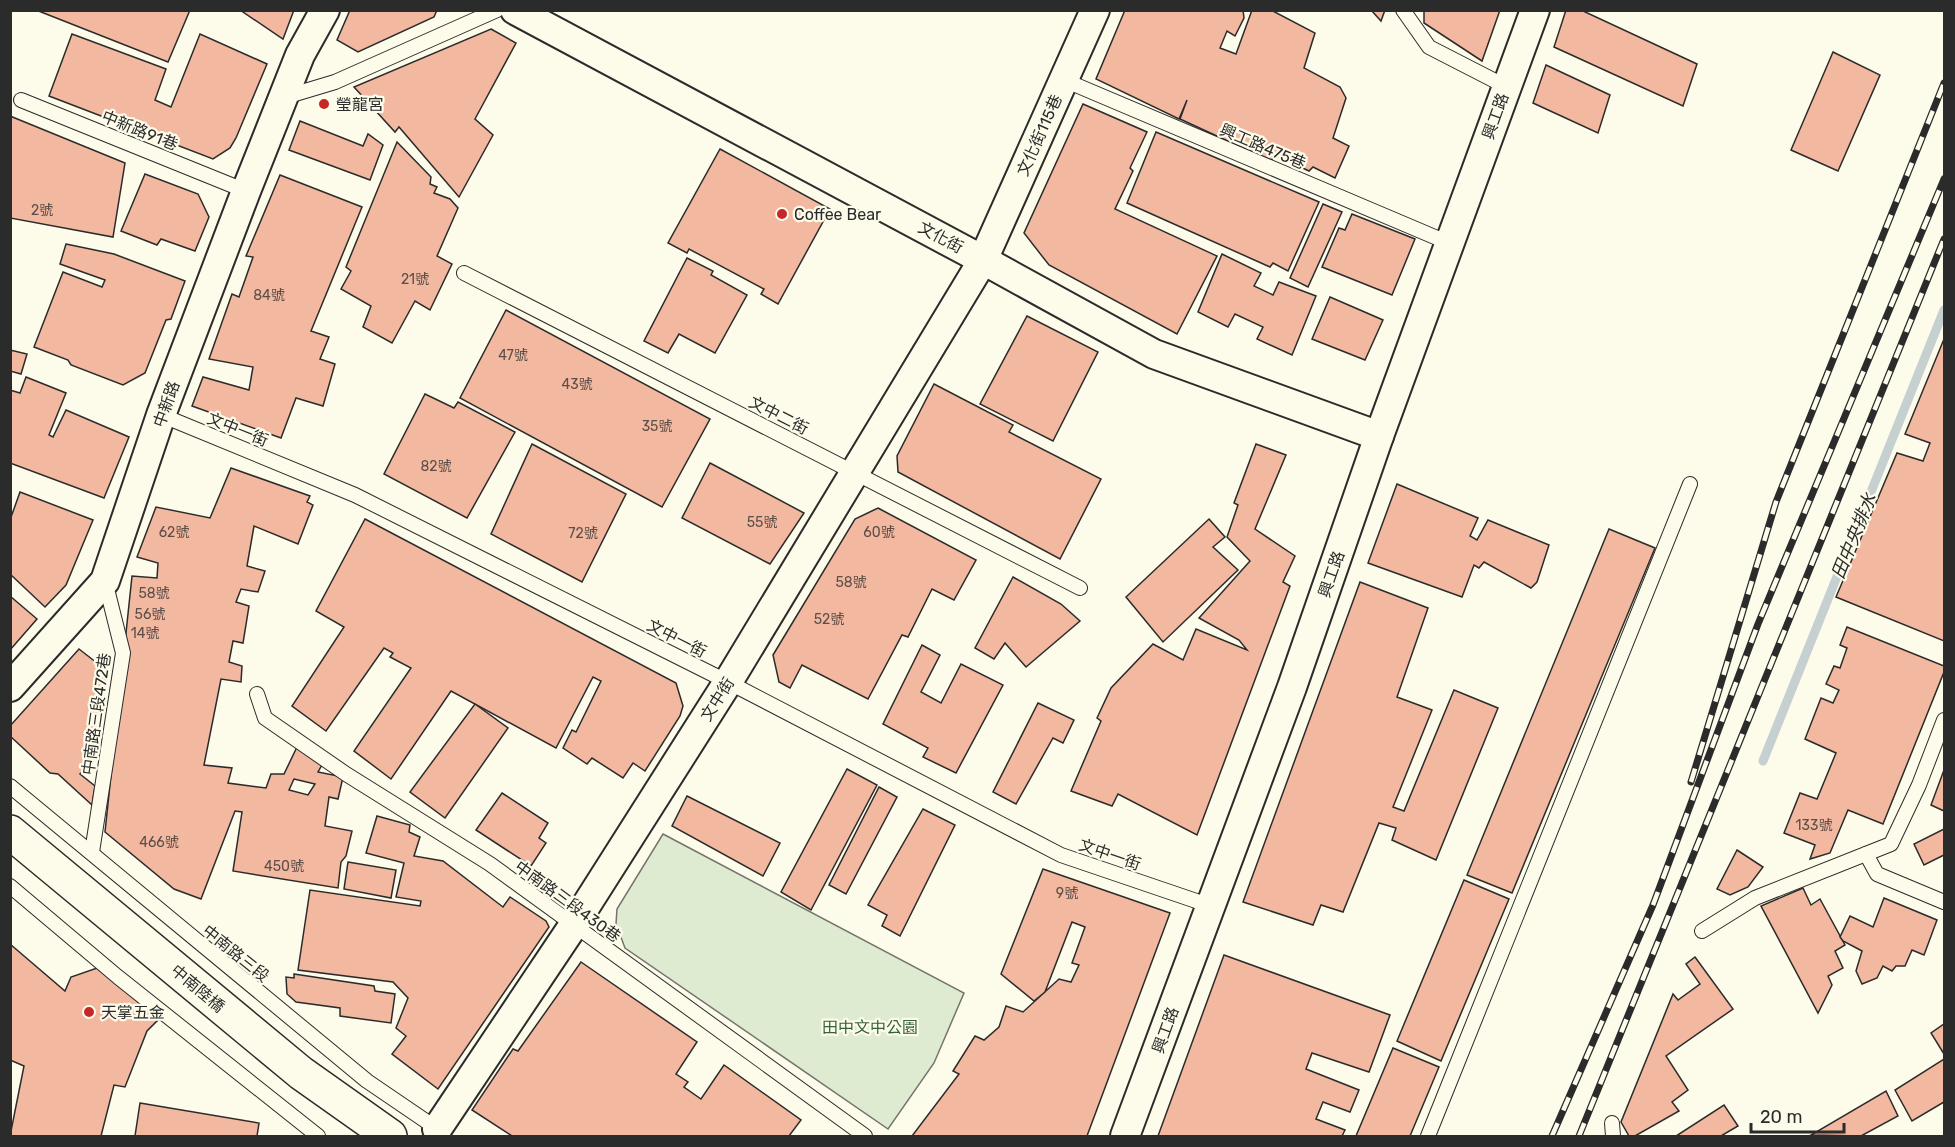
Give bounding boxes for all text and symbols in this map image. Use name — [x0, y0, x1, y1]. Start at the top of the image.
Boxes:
street label: 興工路 — [1478, 90, 1513, 142]
street label: 文化街115巷 — [1013, 92, 1066, 179]
place label: 瑩龍宮 — [336, 95, 384, 114]
marker: 瑩龍宮 — [317, 97, 331, 111]
street label: 中新路91巷 — [99, 107, 181, 154]
street label: 興工路475巷 — [1217, 120, 1309, 173]
house number: 2號 — [31, 202, 53, 219]
place label: Coffee Bear — [794, 205, 881, 224]
marker: Coffee Bear — [775, 207, 789, 221]
street label: 文化街 — [915, 218, 966, 257]
house number: 21號 — [401, 271, 429, 288]
house number: 84號 — [253, 287, 285, 304]
house number: 47號 — [498, 347, 528, 364]
house number: 43號 — [561, 376, 593, 393]
street label: 中新路 — [149, 378, 184, 430]
street label: 文中二街 — [746, 392, 812, 438]
street label: 文中一街 — [205, 409, 271, 450]
house number: 35號 — [642, 418, 672, 435]
house number: 82號 — [420, 458, 452, 475]
water label: 田中央排水 — [1827, 489, 1881, 582]
house number: 55號 — [747, 514, 777, 531]
house number: 62號 — [159, 524, 189, 541]
house number: 60號 — [863, 524, 895, 541]
house number: 72號 — [568, 525, 598, 542]
street label: 興工路 — [1315, 548, 1348, 600]
house number: 58號 — [835, 574, 867, 591]
house number: 58號 — [138, 585, 170, 602]
house number: 56號 — [135, 606, 165, 623]
house number: 52號 — [814, 611, 844, 628]
street label: 文中一街 — [644, 615, 710, 661]
house number: 14號 — [131, 625, 159, 642]
street label: 中南路三段472巷 — [79, 652, 114, 776]
street label: 文中街 — [697, 674, 738, 725]
house number: 133號 — [1796, 817, 1832, 834]
house number: 466號 — [139, 834, 179, 851]
street label: 文中一街 — [1076, 835, 1143, 874]
street label: 中南路三段430巷 — [511, 857, 624, 946]
house number: 450號 — [264, 858, 304, 875]
house number: 9號 — [1056, 885, 1078, 902]
street label: 中南路三段 — [199, 921, 273, 986]
street label: 中南陸橋 — [167, 961, 228, 1016]
place label: 天掌五金 — [101, 1003, 165, 1022]
street label: 興工路 — [1148, 1004, 1183, 1056]
marker: 天掌五金 — [82, 1005, 96, 1019]
park label: 田中文中公園 — [822, 1018, 918, 1037]
scale bar — [1751, 1096, 1844, 1134]
text: 20 m — [1760, 1106, 1802, 1128]

